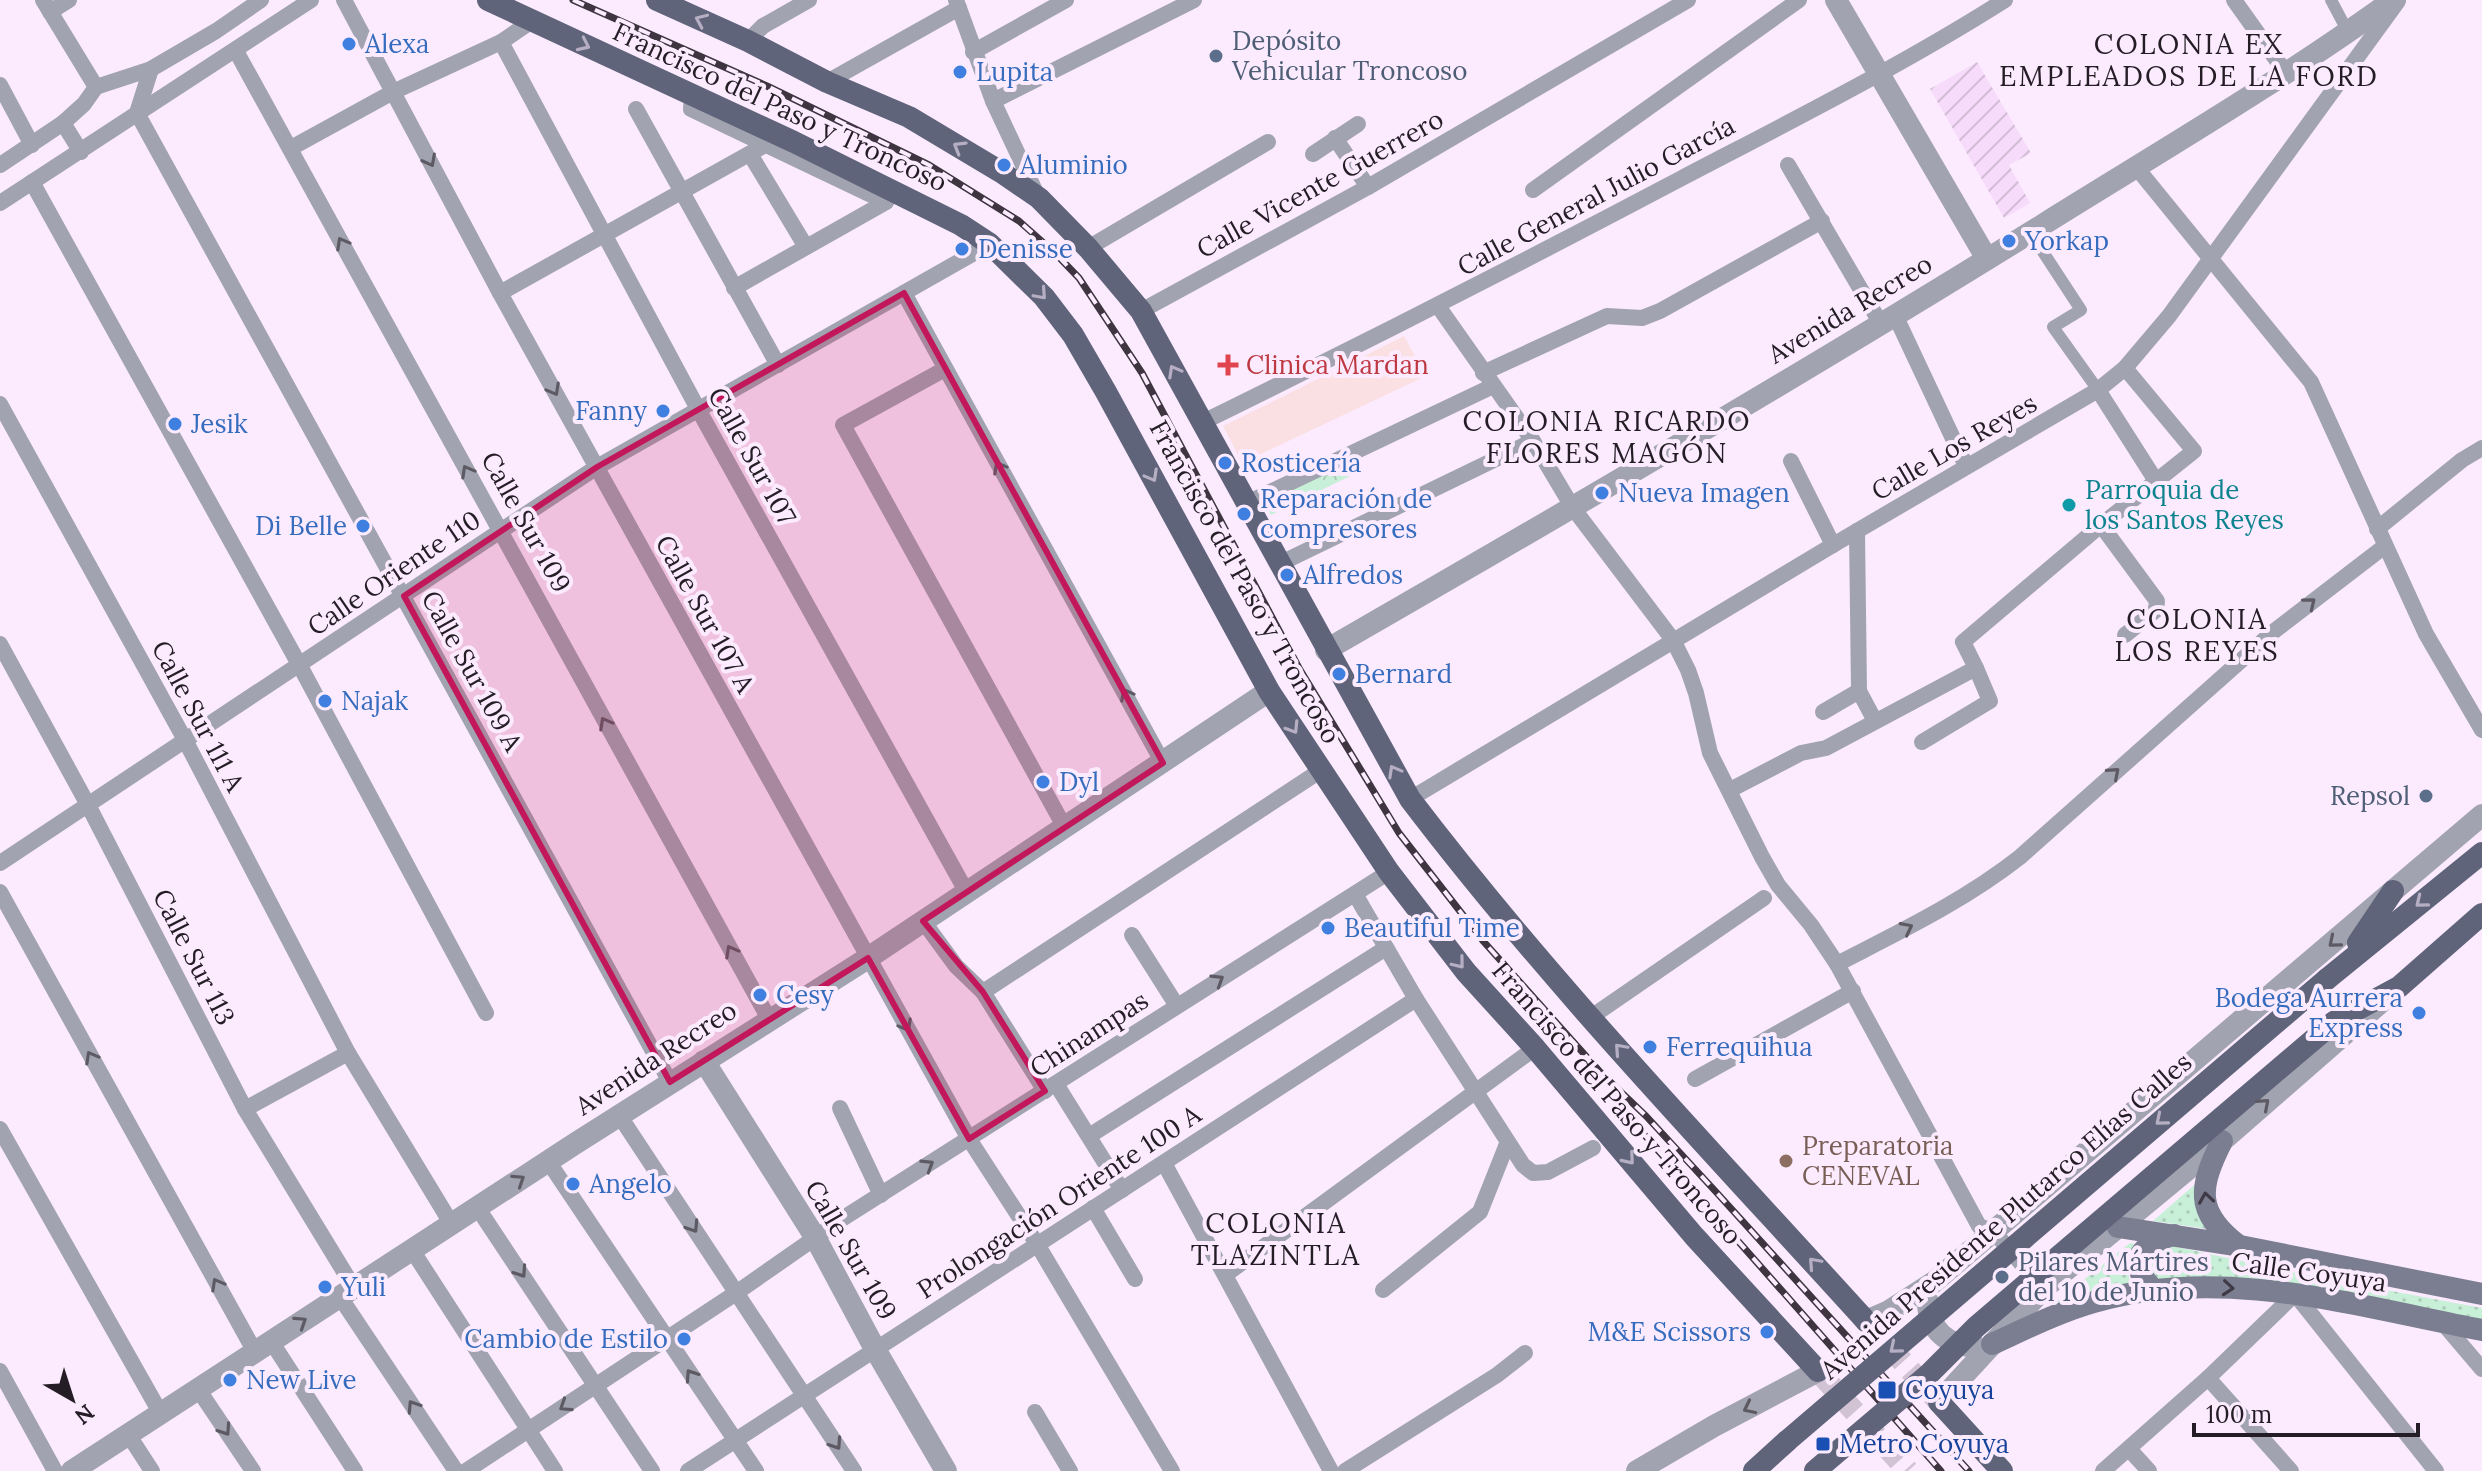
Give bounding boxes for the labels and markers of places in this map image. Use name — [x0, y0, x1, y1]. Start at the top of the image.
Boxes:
place label: Depósito Vehicular Troncoso — [1231, 24, 1467, 87]
place label: Alexa — [364, 27, 430, 60]
marker: Alexa — [340, 35, 358, 53]
marker: Depósito Vehicular Troncoso — [1207, 47, 1225, 65]
place label: Lupita — [976, 55, 1053, 88]
marker: Lupita — [951, 63, 969, 81]
place label: Aluminio — [1019, 148, 1128, 181]
marker: Aluminio — [995, 156, 1013, 174]
place label: Yorkap — [2024, 224, 2109, 257]
place label: Denisse — [978, 232, 1073, 265]
marker: Yorkap — [2000, 232, 2018, 250]
marker: Denisse — [953, 240, 971, 258]
place label: Clinica Mardan — [1246, 348, 1429, 381]
marker: Clinica Mardan — [1217, 354, 1239, 376]
place label: Fanny — [575, 394, 647, 427]
marker: Fanny — [654, 402, 672, 420]
place label: Jesik — [190, 407, 248, 440]
marker: Jesik — [166, 415, 184, 433]
place label: Rosticería — [1241, 446, 1362, 479]
marker: Rosticería — [1216, 454, 1234, 472]
place label: Parroquia de los Santos Reyes — [2085, 473, 2284, 536]
place label: Nueva Imagen — [1618, 476, 1790, 509]
place label: Reparación de compresores — [1260, 482, 1432, 545]
marker: Nueva Imagen — [1593, 484, 1611, 502]
marker: Parroquia de los Santos Reyes — [2060, 496, 2078, 514]
marker: Reparación de compresores — [1235, 505, 1253, 523]
place label: Di Belle — [255, 509, 347, 542]
marker: Di Belle — [354, 517, 372, 535]
place label: Alfredos — [1302, 558, 1403, 591]
marker: Alfredos — [1278, 566, 1296, 584]
place label: Bernard — [1355, 657, 1452, 690]
marker: Bernard — [1330, 665, 1348, 683]
place label: Najak — [341, 684, 408, 717]
marker: Najak — [316, 692, 334, 710]
place label: Dyl — [1059, 765, 1099, 798]
marker: Dyl — [1034, 773, 1052, 791]
place label: Repsol — [2330, 779, 2410, 812]
marker: Repsol — [2417, 787, 2435, 805]
place label: Beautiful Time — [1344, 911, 1520, 944]
marker: Beautiful Time — [1319, 919, 1337, 937]
place label: Cesy — [776, 978, 834, 1011]
place label: Bodega Aurrera Express — [2215, 981, 2403, 1044]
marker: Cesy — [751, 986, 769, 1004]
marker: Bodega Aurrera Express — [2410, 1004, 2428, 1022]
place label: Ferrequihua — [1666, 1030, 1813, 1063]
marker: Ferrequihua — [1641, 1038, 1659, 1056]
place label: Preparatoria CENEVAL — [1802, 1129, 1953, 1192]
marker: Preparatoria CENEVAL — [1777, 1152, 1795, 1170]
place label: Angelo — [588, 1167, 672, 1200]
marker: Angelo — [564, 1175, 582, 1193]
place label: Pilares Mártires del 10 de Junio — [2018, 1245, 2209, 1308]
marker: Pilares Mártires del 10 de Junio — [1993, 1268, 2011, 1286]
place label: Yuli — [340, 1270, 386, 1303]
marker: Yuli — [316, 1278, 334, 1296]
place label: M&E Scissors — [1588, 1315, 1751, 1348]
place label: Cambio de Estilo — [464, 1322, 668, 1355]
marker: M&E Scissors — [1758, 1323, 1776, 1341]
marker: Cambio de Estilo — [675, 1330, 693, 1348]
place label: New Live — [246, 1363, 357, 1396]
marker: New Live — [221, 1371, 239, 1389]
place label: Coyuya — [1905, 1373, 1994, 1406]
marker: Coyuya — [1876, 1379, 1898, 1401]
place label: Metro Coyuya — [1839, 1427, 2009, 1460]
marker: Metro Coyuya — [1814, 1435, 1832, 1453]

